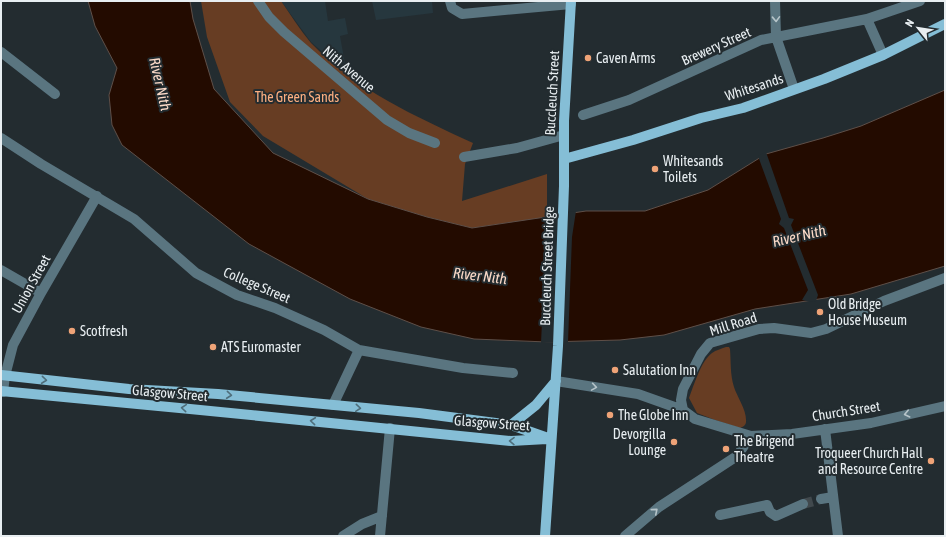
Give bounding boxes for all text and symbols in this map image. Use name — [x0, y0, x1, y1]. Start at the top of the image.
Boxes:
north arrow — [898, 8, 938, 48]
one-way arrow — [772, 16, 780, 22]
text: N — [903, 17, 916, 29]
street label: Brewery Street — [679, 24, 753, 68]
street label: Nith Avenue — [320, 43, 378, 95]
street label: Buccleuch Street — [542, 50, 562, 136]
place label: Caven Arms — [596, 50, 656, 66]
marker: Caven Arms — [583, 53, 593, 63]
water label: River Nith — [146, 56, 175, 112]
street label: Whitesands — [723, 70, 785, 104]
park label: The Green Sands — [255, 89, 339, 105]
place label: Whitesands Toilets — [663, 153, 723, 185]
marker: Whitesands Toilets — [650, 164, 660, 174]
street label: Buccleuch Street Bridge — [537, 206, 557, 326]
water label: River Nith — [771, 221, 827, 250]
street label: Union Street — [8, 252, 54, 316]
street label: College Street — [221, 264, 293, 306]
water label: River Nith — [452, 264, 508, 287]
place label: Old Bridge House Museum — [828, 296, 907, 328]
marker: Old Bridge House Museum — [815, 307, 825, 317]
street label: Mill Road — [707, 309, 759, 339]
place label: Scotfresh — [80, 323, 128, 339]
marker: Scotfresh — [67, 326, 77, 336]
place label: ATS Euromaster — [221, 339, 301, 355]
marker: ATS Euromaster — [208, 342, 218, 352]
place label: Salutation Inn — [623, 362, 696, 378]
marker: Salutation Inn — [610, 365, 620, 375]
one-way arrow — [41, 375, 47, 384]
street label: Glasgow Street — [132, 382, 208, 404]
one-way arrow — [591, 382, 597, 391]
one-way arrow — [226, 390, 232, 399]
street label: Church Street — [811, 398, 881, 424]
one-way arrow — [355, 403, 362, 412]
one-way arrow — [181, 404, 187, 413]
place label: The Globe Inn — [618, 407, 689, 423]
marker: The Globe Inn — [605, 410, 615, 420]
one-way arrow — [904, 410, 910, 418]
street label: Glasgow Street — [454, 412, 530, 434]
one-way arrow — [310, 416, 316, 425]
place label: Devorgilla Lounge — [613, 426, 666, 458]
place label: The Brigend Theatre — [734, 433, 794, 465]
one-way arrow — [509, 436, 515, 445]
marker: Devorgilla Lounge — [669, 437, 679, 447]
marker: The Brigend Theatre — [721, 444, 731, 454]
place label: Troqueer Church Hall and Resource Centre — [815, 445, 923, 477]
marker: Troqueer Church Hall and Resource Centre — [926, 456, 936, 466]
one-way arrow — [650, 508, 657, 515]

